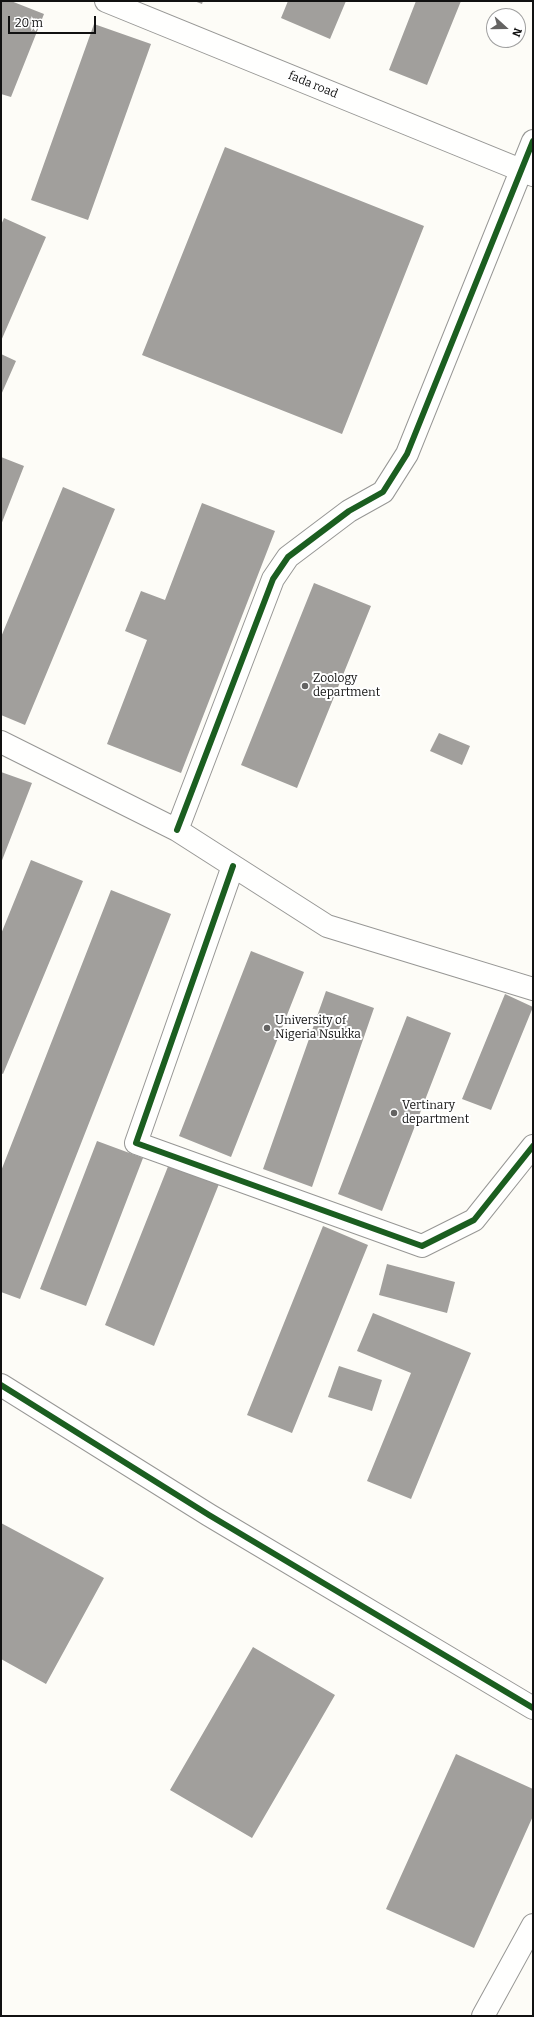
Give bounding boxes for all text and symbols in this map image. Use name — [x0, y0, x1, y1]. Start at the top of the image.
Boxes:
scale bar — [10, 8, 98, 34]
north arrow — [486, 8, 526, 48]
text: 20 m — [15, 16, 43, 30]
text: N — [509, 26, 524, 38]
street label: fada road — [286, 69, 340, 101]
place label: Zoology department — [313, 672, 380, 700]
marker: Zoology department — [300, 681, 310, 691]
place label: University of Nigeria Nsukka — [275, 1014, 361, 1042]
marker: University of Nigeria Nsukka — [262, 1023, 272, 1033]
place label: Vertinary department — [402, 1099, 469, 1127]
marker: Vertinary department — [389, 1108, 399, 1118]

